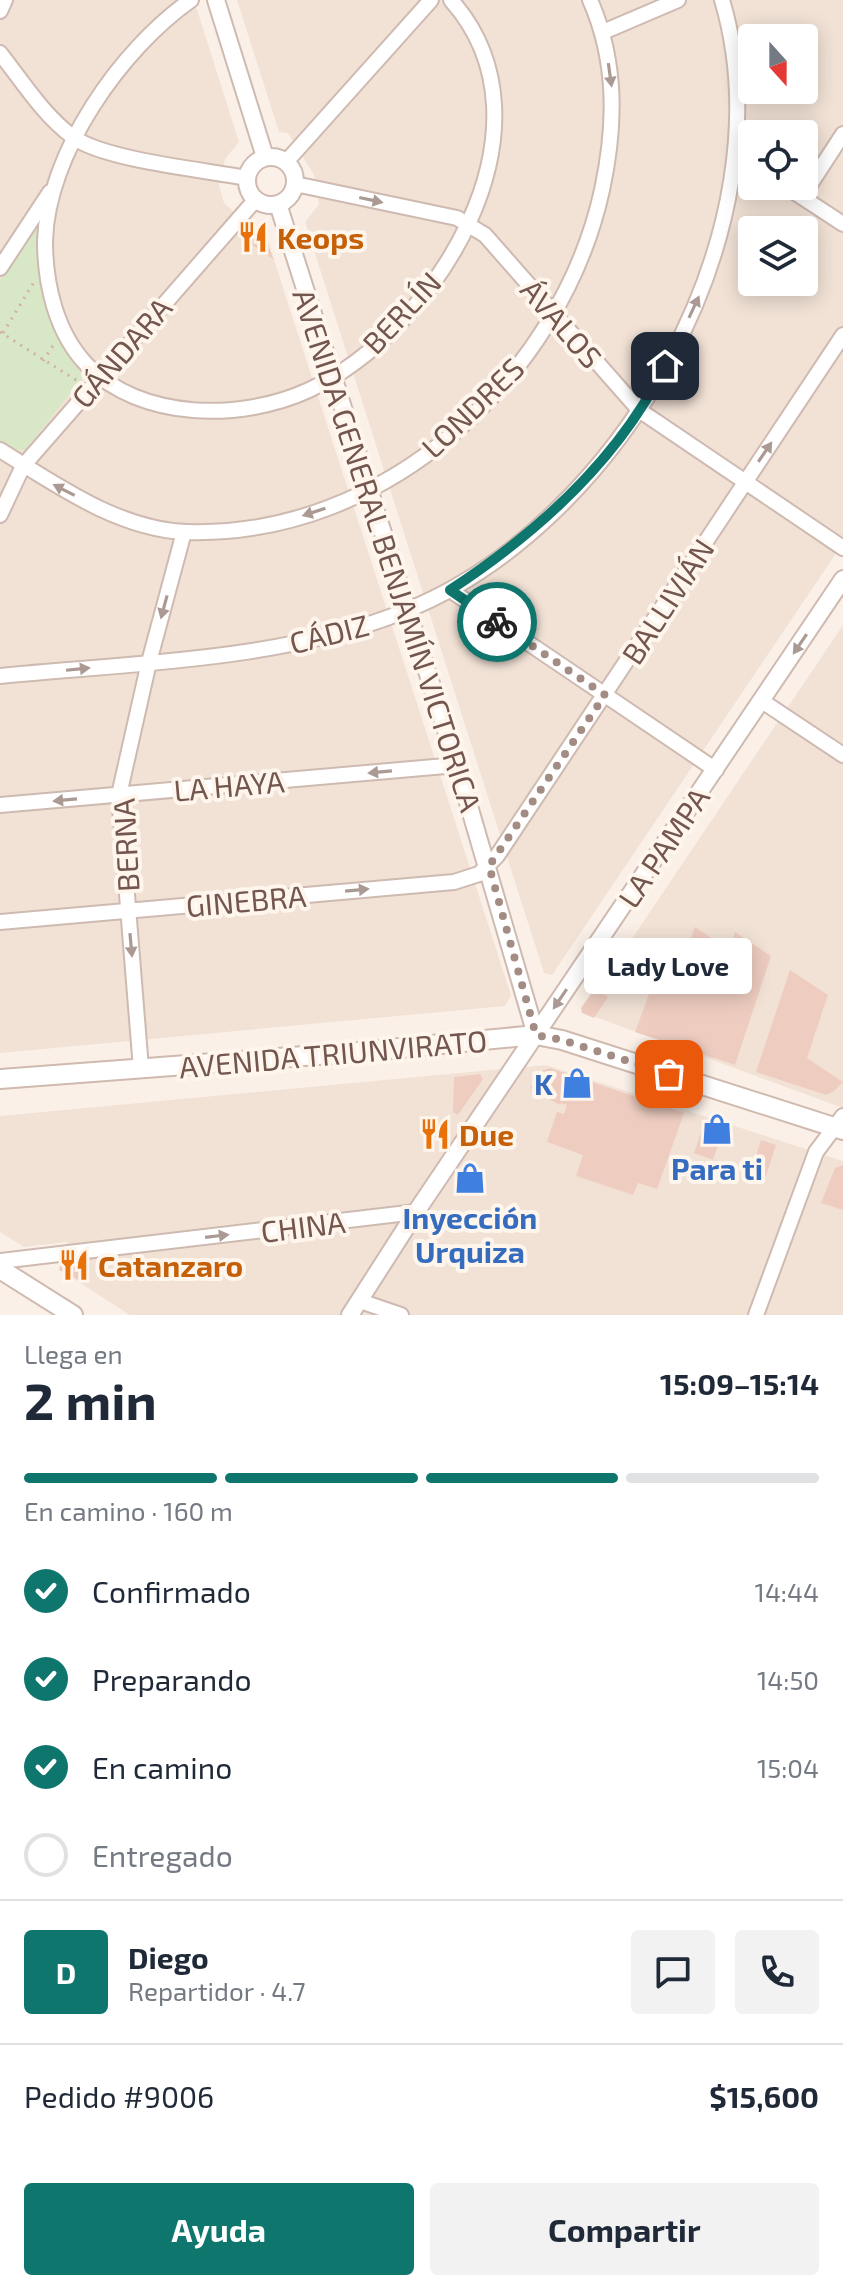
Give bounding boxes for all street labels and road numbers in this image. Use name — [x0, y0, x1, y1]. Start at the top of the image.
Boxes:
street label: BERLÍN — [354, 264, 448, 360]
street label: ÁVALOS — [514, 271, 610, 375]
street label: AVENIDA GENERAL BENJAMÍN VICTORICA — [286, 284, 490, 816]
street label: GÁNDARA — [63, 289, 179, 414]
street label: LONDRES — [413, 350, 531, 464]
street label: BALLIVIÁN — [613, 532, 721, 670]
street label: CÁDIZ — [286, 606, 372, 660]
street label: LA HAYA — [172, 762, 286, 808]
street label: LA PAMPA — [610, 780, 716, 914]
street label: BERNA — [105, 797, 145, 893]
street label: GINEBRA — [184, 877, 308, 923]
street label: AVENIDA TRIUNVIRATO — [178, 1022, 488, 1084]
street label: CHINA — [259, 1203, 348, 1249]

